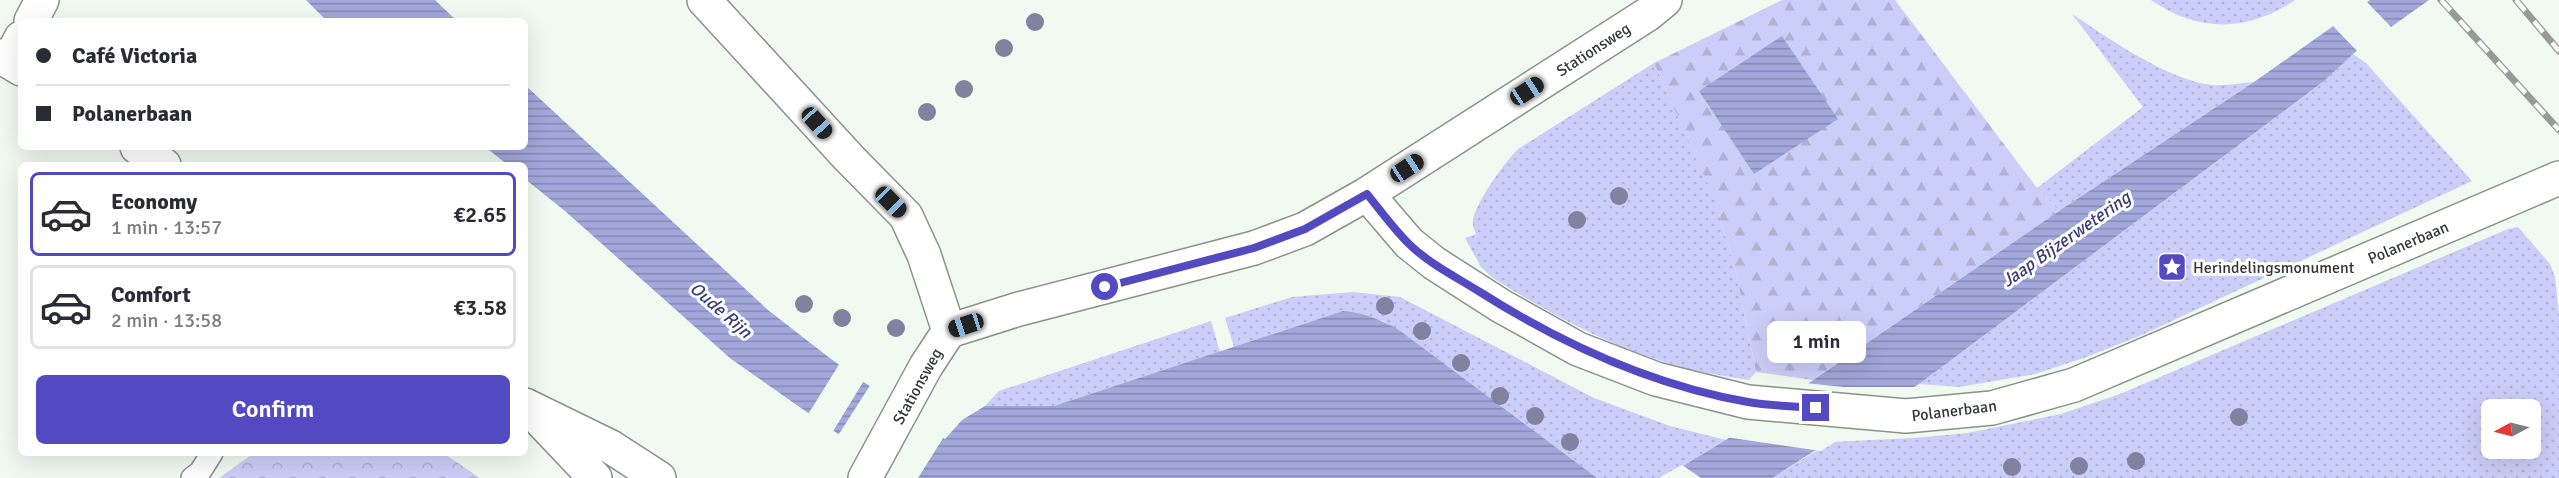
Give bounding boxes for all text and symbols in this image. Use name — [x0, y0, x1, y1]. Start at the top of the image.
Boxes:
street label: Stationsweg — [1553, 18, 1634, 81]
text: Café Victoria — [72, 42, 197, 69]
car — [1507, 74, 1547, 108]
text: Polanerbaan — [72, 100, 192, 127]
car — [798, 104, 836, 142]
car — [1387, 151, 1427, 185]
car — [872, 183, 910, 221]
water label: Jaap Bijzerwetering — [1997, 186, 2136, 292]
icon: car — [39, 187, 93, 241]
text: Economy — [111, 188, 197, 215]
text: €2.65 — [453, 201, 507, 228]
text: 1 min · 13:57 — [111, 215, 222, 240]
street label: Polanerbaan — [2365, 217, 2452, 269]
place icon: Herindelingsmonument — [2156, 251, 2188, 283]
place label: Herindelingsmonument — [2193, 258, 2355, 278]
route start — [1091, 273, 1118, 300]
water label: Oude Rijn — [686, 277, 757, 344]
icon: car — [39, 280, 93, 334]
text: Comfort — [111, 281, 191, 308]
text: €3.58 — [453, 294, 507, 321]
text: 2 min · 13:58 — [111, 308, 222, 333]
car — [946, 311, 986, 339]
callout: 1 min — [1766, 321, 1866, 363]
text: 1 min — [1793, 329, 1840, 354]
street label: Stationsweg — [889, 345, 947, 428]
button: Confirm — [36, 375, 510, 444]
route end — [1802, 394, 1829, 421]
street label: Polanerbaan — [1910, 396, 1998, 426]
north arrow — [2481, 399, 2541, 459]
map controls — [2481, 399, 2541, 459]

